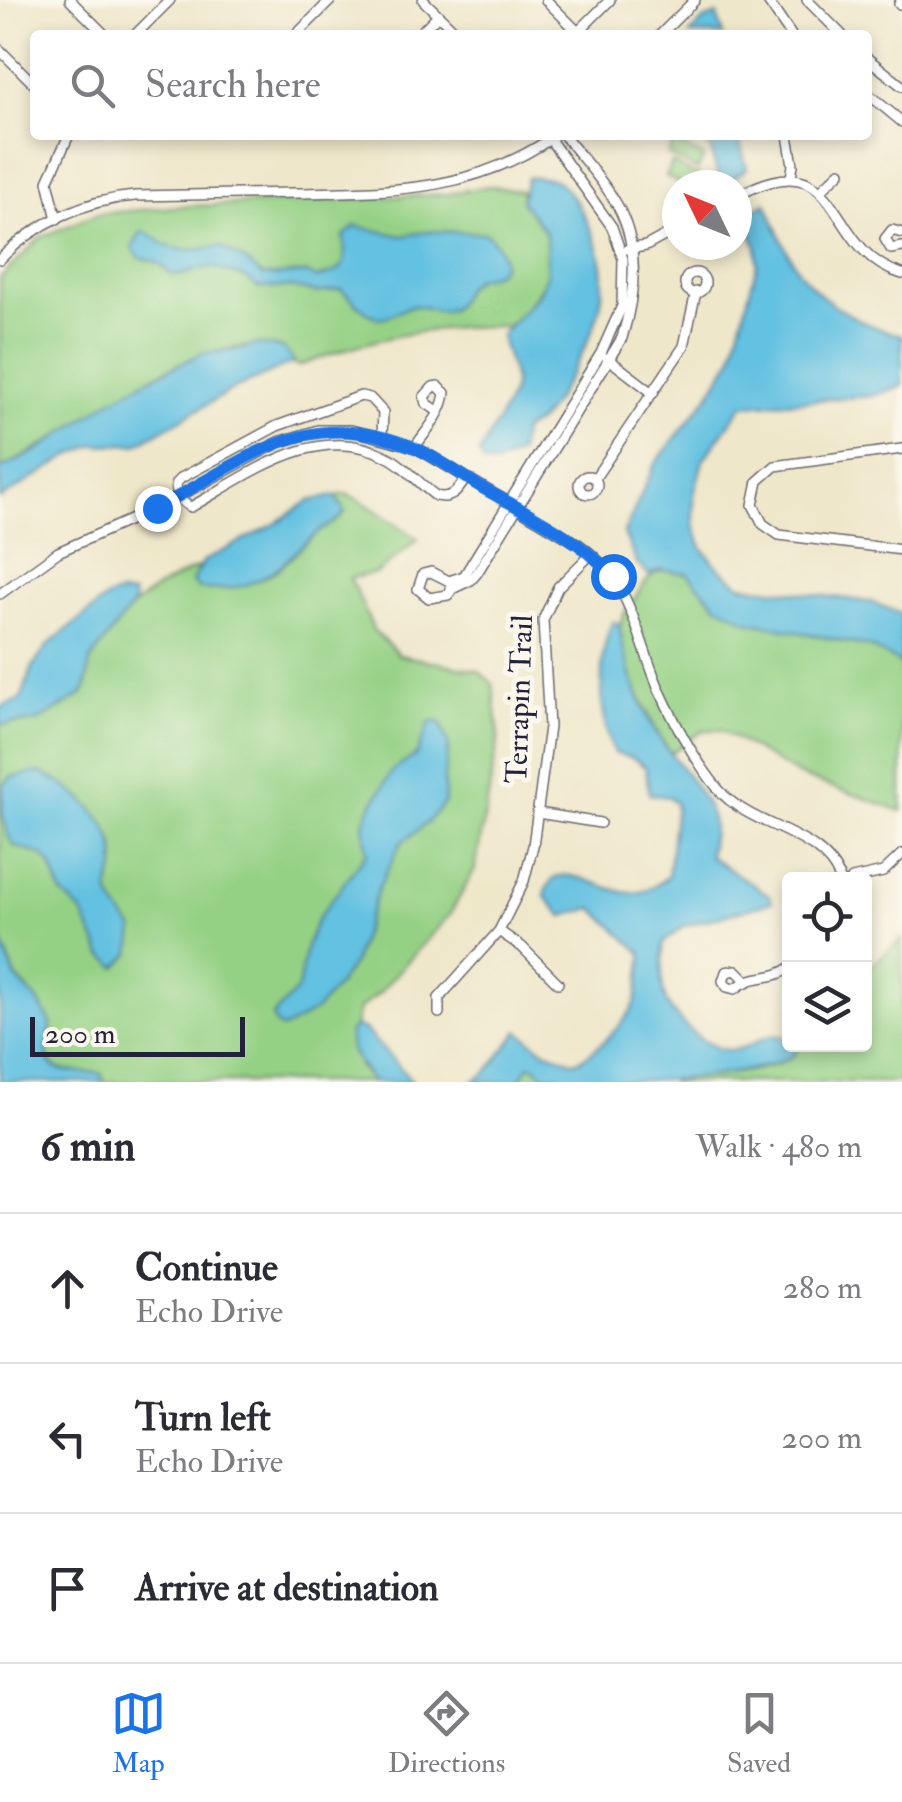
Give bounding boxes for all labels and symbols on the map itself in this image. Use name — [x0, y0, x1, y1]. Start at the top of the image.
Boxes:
north arrow — [662, 170, 752, 260]
route end — [135, 486, 181, 532]
route start — [591, 554, 637, 600]
street label: Terrapin Trail — [498, 614, 541, 784]
scale bar — [30, 1012, 245, 1056]

